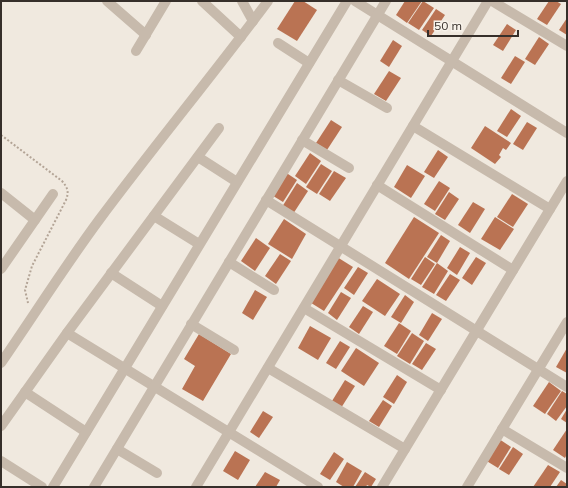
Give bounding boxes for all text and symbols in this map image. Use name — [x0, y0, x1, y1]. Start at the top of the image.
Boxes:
scale bar — [428, 12, 518, 38]
text: 50 m — [434, 18, 462, 33]

